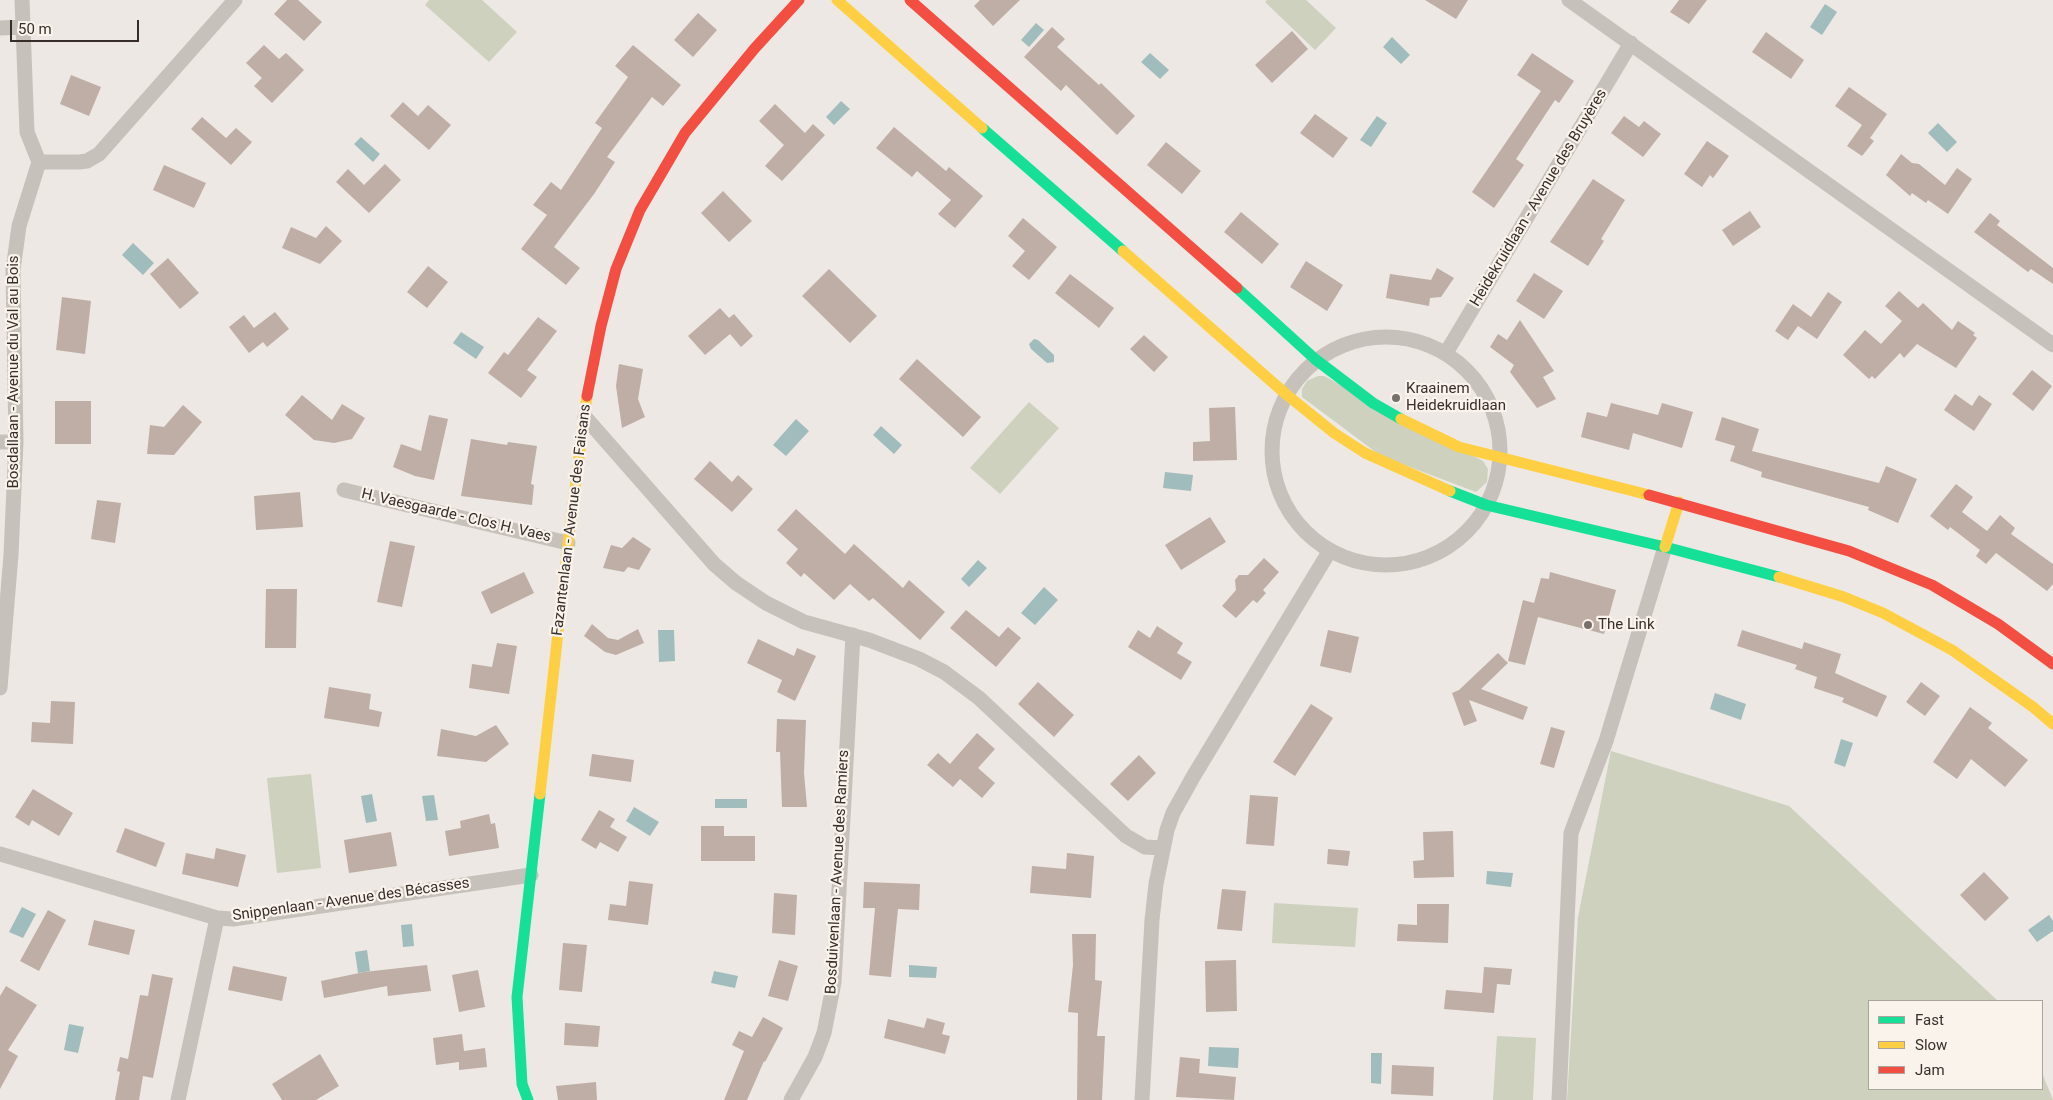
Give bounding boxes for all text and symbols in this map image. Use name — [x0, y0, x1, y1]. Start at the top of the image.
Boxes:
scale bar — [12, 10, 141, 42]
text: 50 m — [18, 20, 52, 38]
street label: Heidekruidlaan - Avenue des Bruyères — [1467, 86, 1611, 310]
street label: Bosdallaan - Avenue du Val au Bois — [5, 255, 23, 489]
place label: Kraainem Heidekruidlaan — [1406, 380, 1506, 415]
marker: Kraainem Heidekruidlaan — [1390, 392, 1402, 404]
street label: Fazantenlaan - Avenue des Faisans — [549, 403, 595, 637]
street label: H. Vaesgaarde - Clos H. Vaes — [359, 485, 553, 547]
place label: The Link — [1598, 616, 1654, 634]
marker: The Link — [1582, 619, 1594, 631]
street label: Bosduivenlaan - Avenue des Ramiers — [823, 749, 853, 995]
street label: Snippenlaan - Avenue des Bécasses — [231, 874, 471, 926]
legend — [1868, 1000, 2043, 1090]
text: Fast — [1915, 1011, 1944, 1029]
text: Slow — [1915, 1036, 1947, 1054]
text: Jam — [1915, 1061, 1945, 1079]

